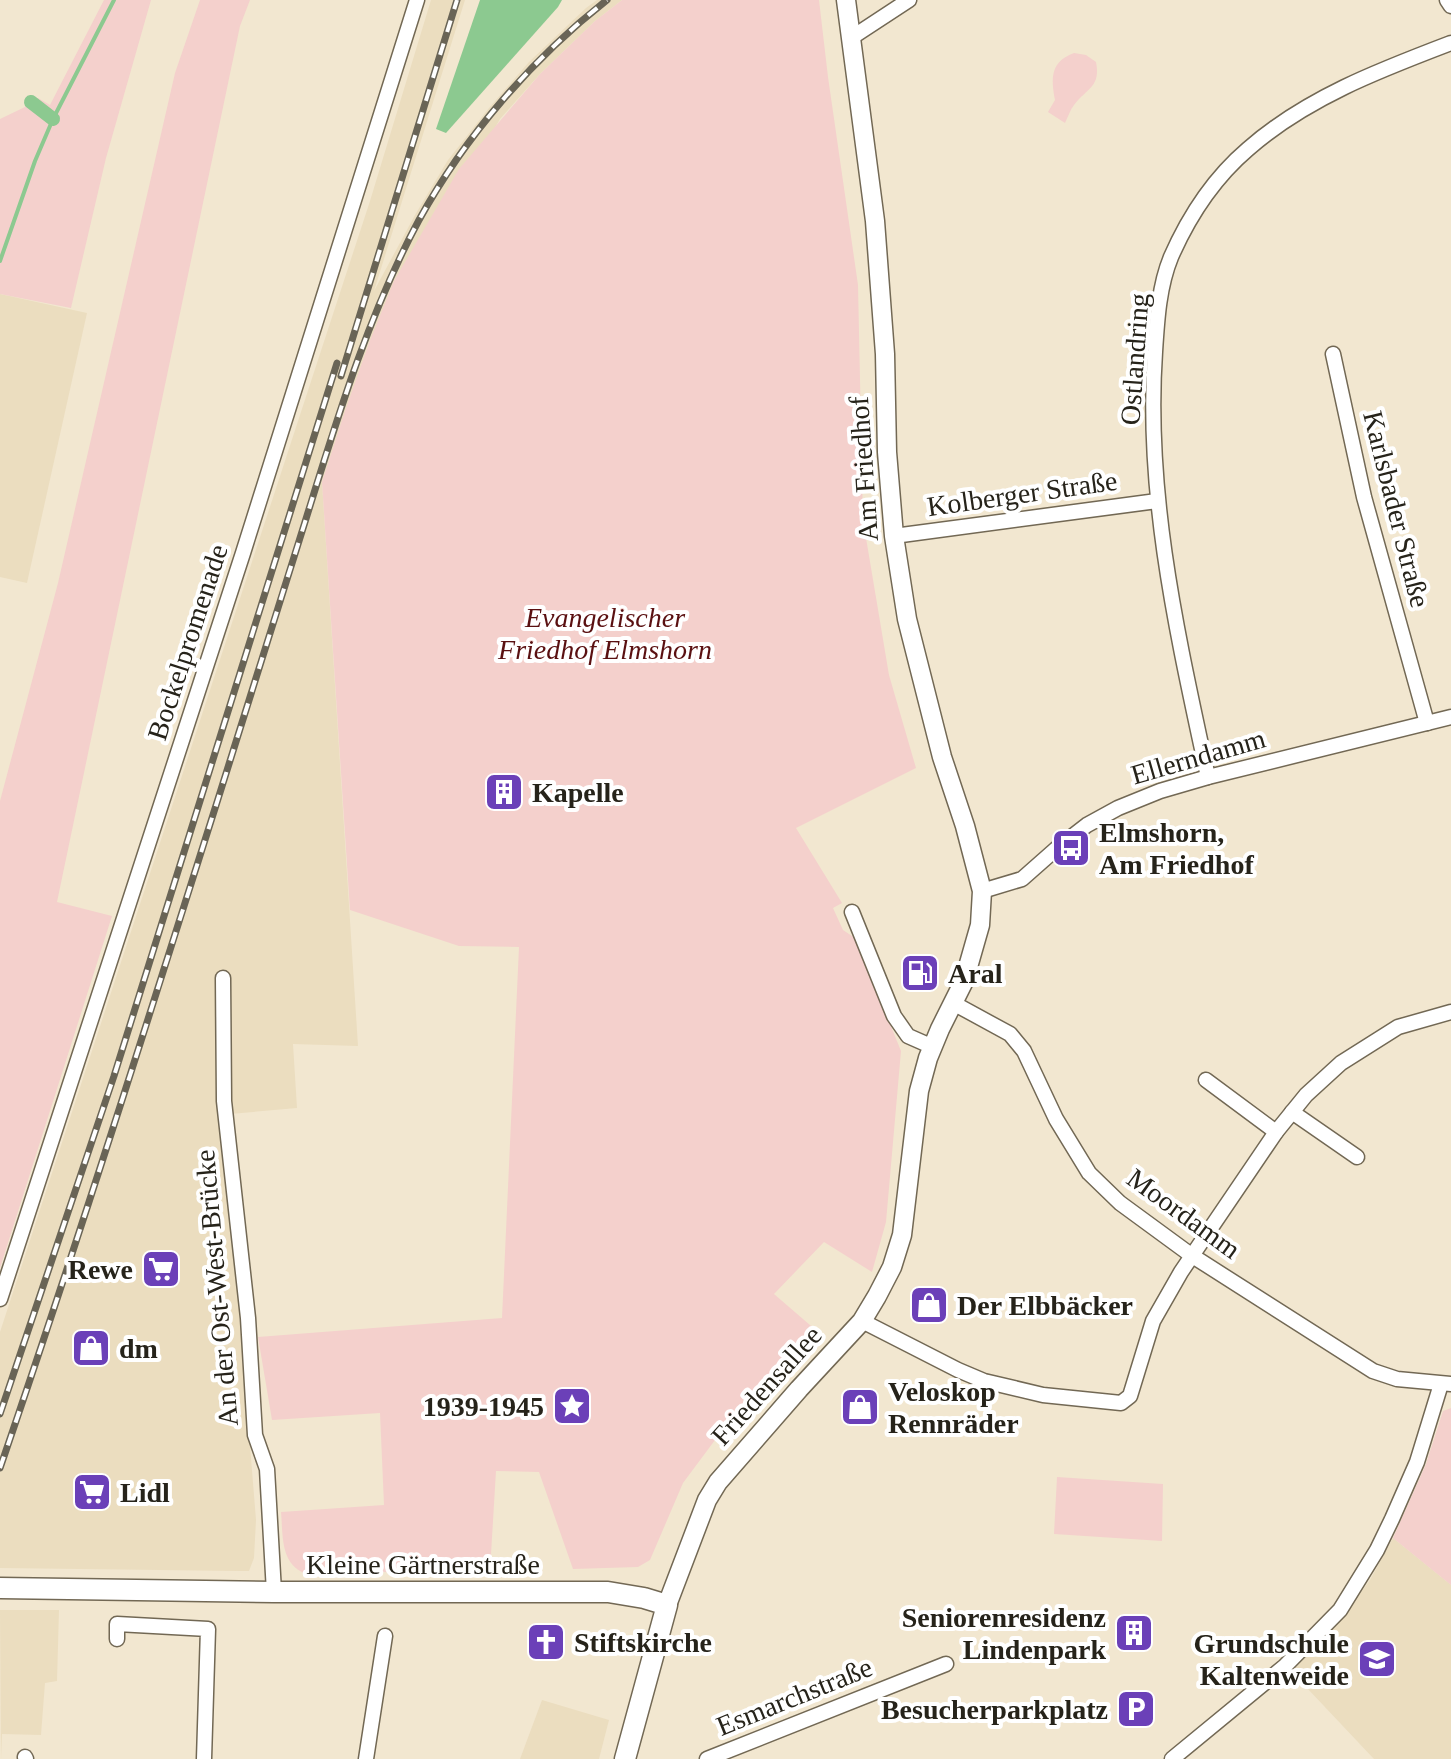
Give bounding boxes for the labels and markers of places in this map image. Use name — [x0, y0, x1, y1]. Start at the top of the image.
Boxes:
building icon: Kapelle — [483, 771, 525, 813]
place label: Kapelle — [532, 777, 624, 808]
place label: Elmshorn, Am Friedhof — [1099, 817, 1254, 880]
bus stop icon: Elmshorn, Am Friedhof — [1050, 827, 1092, 869]
fuel station icon: Aral — [899, 952, 941, 994]
place label: Aral — [948, 958, 1003, 989]
supermarket icon: Rewe — [140, 1248, 182, 1290]
place label: Rewe — [68, 1254, 133, 1285]
shop icon: Der Elbbäcker — [908, 1284, 950, 1326]
place label: Der Elbbäcker — [957, 1290, 1133, 1321]
shop icon: dm — [70, 1327, 112, 1369]
place label: dm — [119, 1333, 158, 1364]
place label: Veloskop Rennräder — [888, 1376, 1019, 1439]
place icon: 1939-1945 — [551, 1385, 593, 1427]
shop icon: Veloskop Rennräder — [839, 1386, 881, 1428]
place label: 1939-1945 — [423, 1391, 544, 1422]
supermarket icon: Lidl — [71, 1471, 113, 1513]
place label: Lidl — [120, 1477, 170, 1508]
place label: Seniorenresidenz Lindenpark — [902, 1602, 1106, 1665]
building icon: Seniorenresidenz Lindenpark — [1113, 1612, 1155, 1654]
church icon: Stiftskirche — [525, 1621, 567, 1663]
place label: Stiftskirche — [574, 1627, 712, 1658]
place label: Grundschule Kaltenweide — [1193, 1628, 1349, 1691]
school or university icon: Grundschule Kaltenweide — [1356, 1638, 1398, 1680]
parking icon: Besucherparkplatz — [1115, 1688, 1157, 1730]
place label: Besucherparkplatz — [881, 1694, 1108, 1725]

